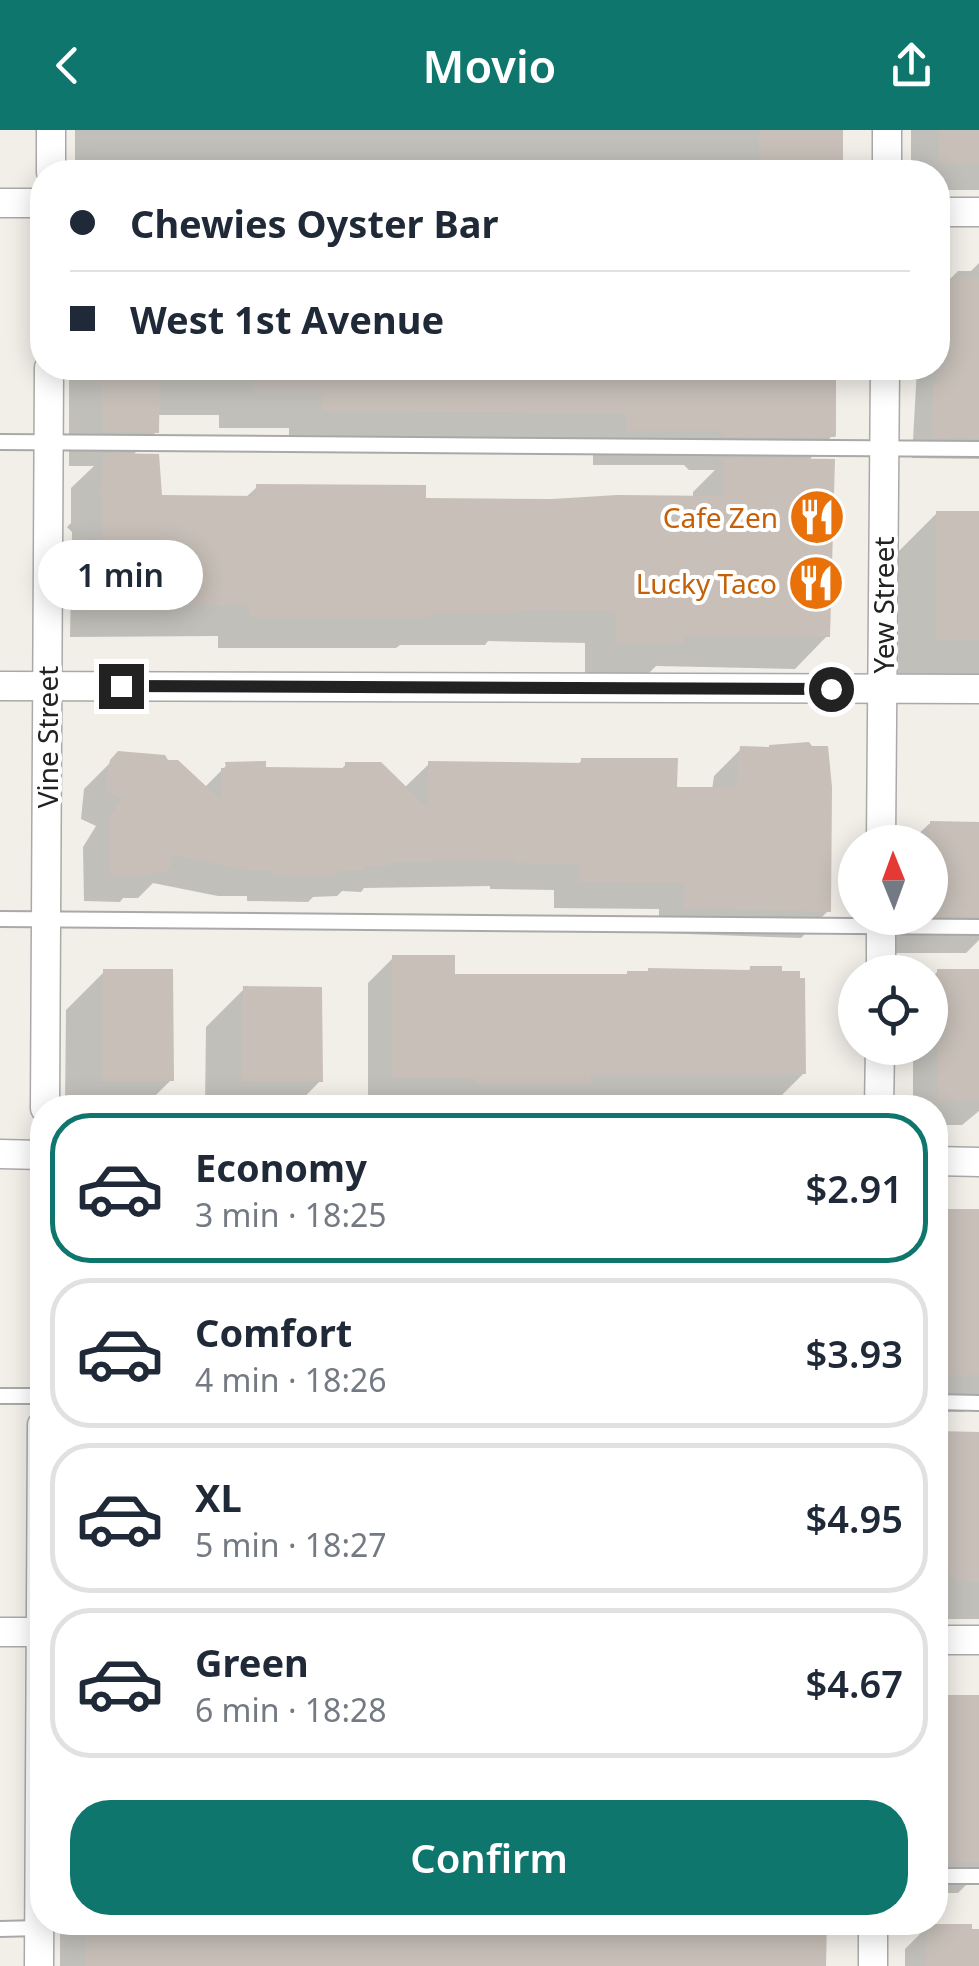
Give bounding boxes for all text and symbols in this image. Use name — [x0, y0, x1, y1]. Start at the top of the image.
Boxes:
text: Movio — [423, 35, 556, 96]
icon: back — [40, 38, 95, 93]
icon: share — [884, 38, 939, 93]
text: Chewies Oyster Bar — [130, 197, 498, 249]
text: West 1st Avenue — [130, 293, 444, 345]
restaurant icon: Cafe Zen — [787, 487, 847, 547]
place label: Cafe Zen — [663, 498, 778, 536]
street label: Yew Street — [864, 536, 902, 674]
callout: 1 min — [38, 541, 204, 611]
text: 1 min — [77, 553, 164, 596]
restaurant icon: Lucky Taco — [786, 553, 846, 613]
place label: Lucky Taco — [636, 564, 777, 602]
route end — [99, 664, 144, 709]
street label: Vine Street — [28, 666, 66, 808]
route start — [809, 667, 854, 712]
north arrow — [838, 825, 948, 935]
map controls — [838, 825, 948, 1065]
button: locate — [838, 955, 948, 1065]
text: Economy — [195, 1141, 367, 1193]
icon: car — [75, 1143, 165, 1233]
text: $2.91 — [806, 1162, 903, 1214]
text: 3 min · 18:25 — [195, 1193, 387, 1236]
text: Comfort — [195, 1306, 352, 1358]
icon: car — [75, 1308, 165, 1398]
text: $3.93 — [806, 1327, 903, 1379]
text: 4 min · 18:26 — [195, 1358, 387, 1401]
text: XL — [195, 1471, 242, 1523]
icon: car — [75, 1473, 165, 1563]
text: $4.95 — [806, 1492, 903, 1544]
text: 5 min · 18:27 — [195, 1523, 387, 1566]
text: Green — [195, 1636, 309, 1688]
icon: car — [75, 1638, 165, 1728]
text: $4.67 — [806, 1657, 903, 1709]
text: 6 min · 18:28 — [195, 1688, 387, 1731]
button: Confirm — [70, 1800, 908, 1915]

